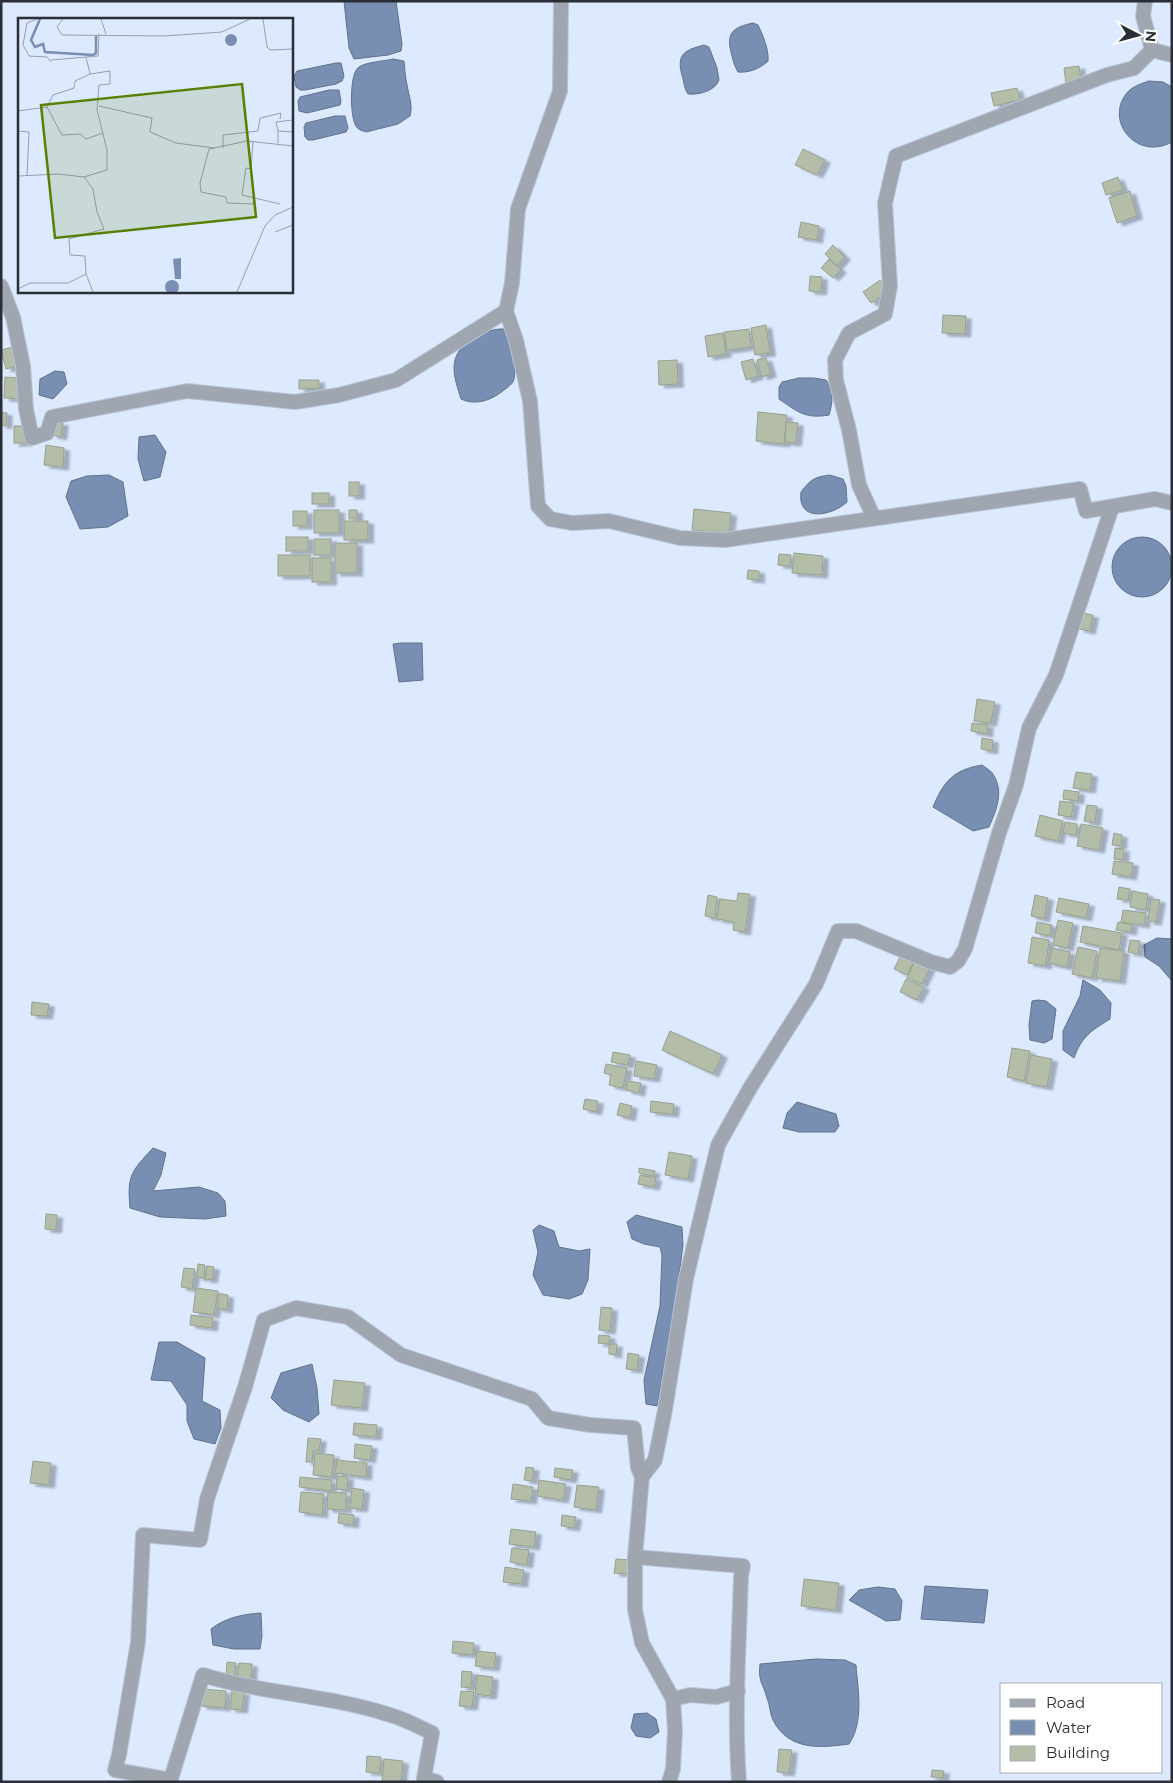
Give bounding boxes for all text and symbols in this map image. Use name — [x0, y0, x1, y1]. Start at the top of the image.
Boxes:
north arrow — [1113, 10, 1163, 60]
inset map — [18, 18, 292, 292]
text: N — [1141, 30, 1160, 43]
legend — [1000, 1683, 1163, 1773]
text: Road — [1046, 1693, 1085, 1712]
text: Water — [1046, 1718, 1092, 1737]
text: Building — [1046, 1743, 1110, 1762]

